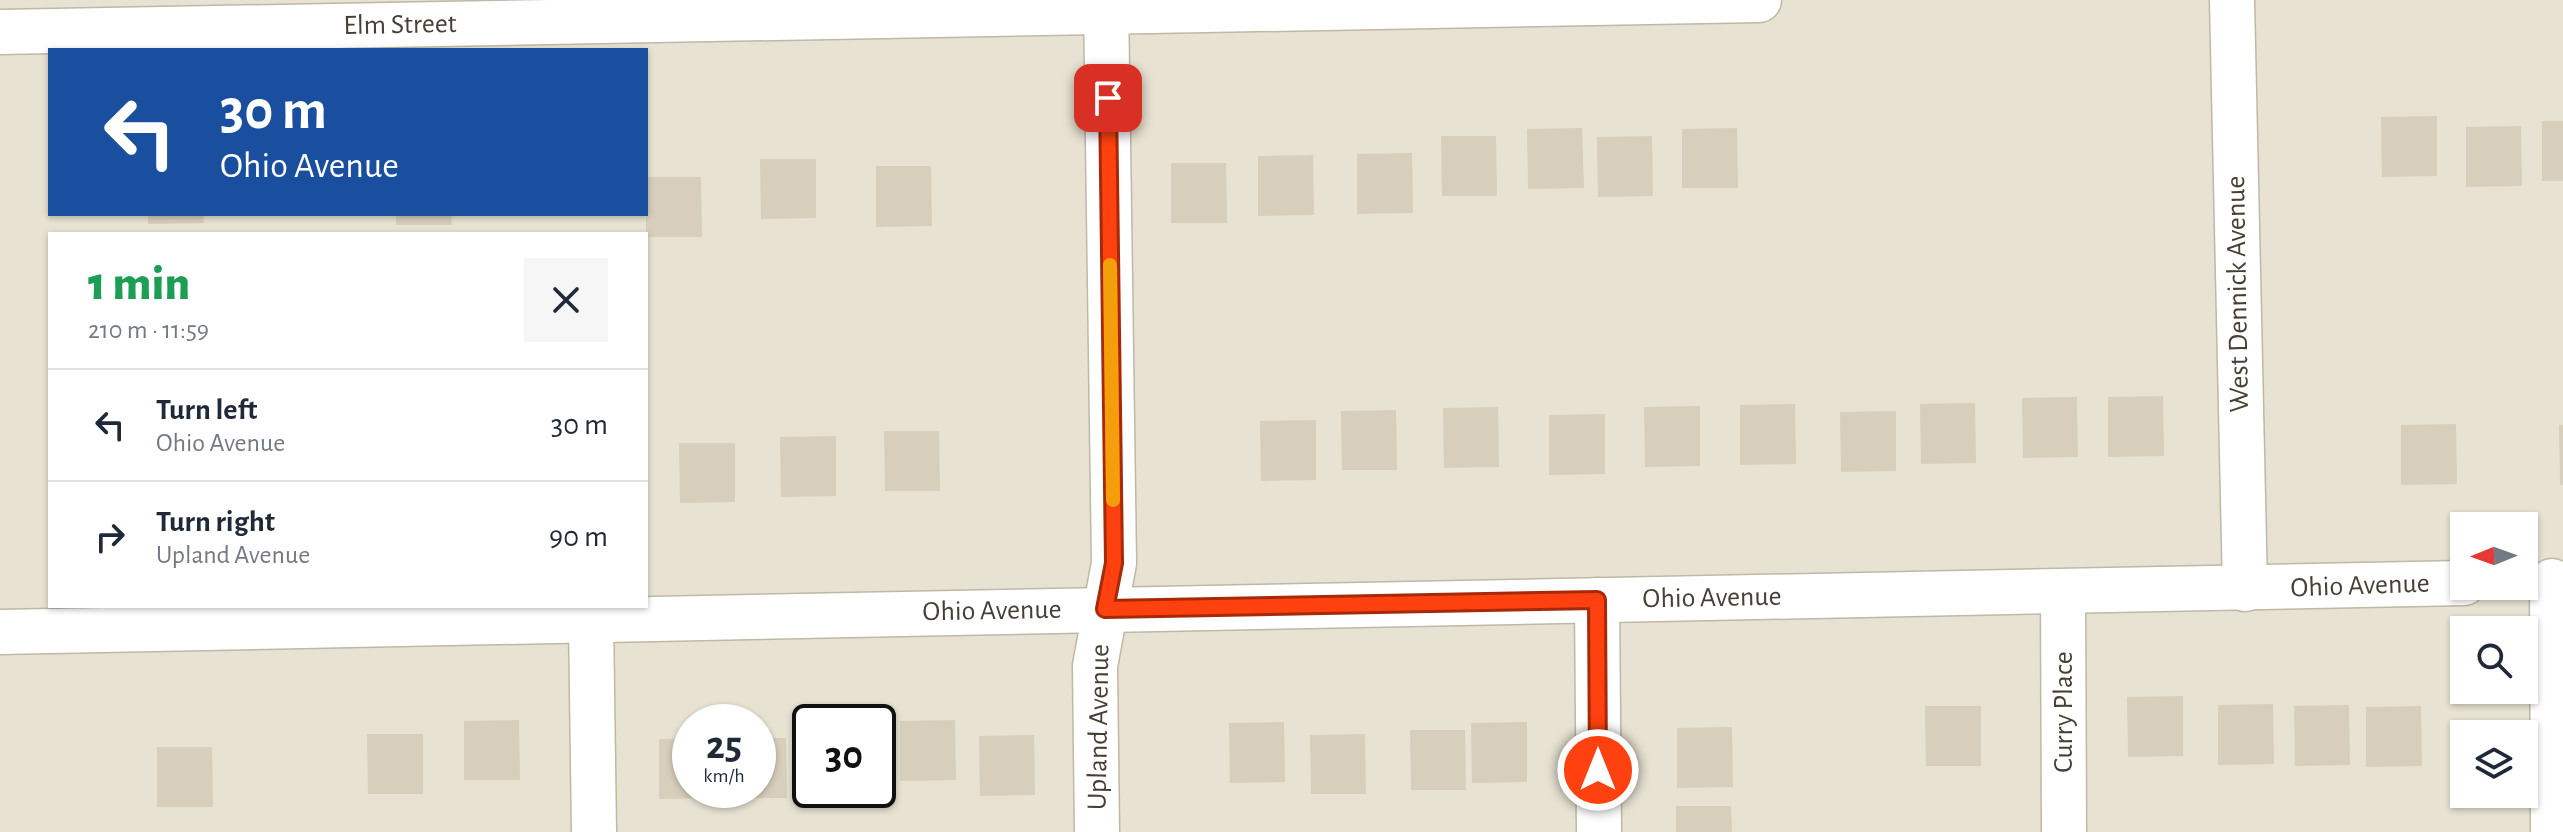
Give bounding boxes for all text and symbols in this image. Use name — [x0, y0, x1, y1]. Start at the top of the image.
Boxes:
street label: Elm Street — [343, 10, 457, 40]
pin — [1074, 64, 1142, 132]
icon: arrive — [1086, 76, 1130, 120]
icon: left — [88, 80, 192, 184]
text: 30 m — [220, 83, 327, 139]
text: Ohio Avenue — [220, 148, 399, 184]
street label: West Dennick Avenue — [2222, 175, 2254, 413]
button: close — [524, 258, 608, 342]
text: 1 min — [88, 261, 190, 309]
text: 210 m · 11:59 — [88, 317, 209, 343]
text: Turn left — [156, 395, 257, 425]
icon: left — [88, 403, 132, 447]
text: 30 m — [551, 410, 608, 440]
text: Ohio Avenue — [156, 430, 285, 456]
text: Turn right — [156, 507, 275, 537]
north arrow — [2450, 512, 2538, 600]
map controls — [2450, 512, 2538, 808]
icon: right — [88, 515, 132, 559]
text: 90 m — [549, 522, 608, 552]
text: Upland Avenue — [156, 542, 310, 568]
street label: Ohio Avenue — [2290, 570, 2430, 602]
street label: Ohio Avenue — [1642, 583, 1782, 613]
street label: Ohio Avenue — [922, 596, 1062, 626]
button: search — [2450, 616, 2538, 704]
street label: Upland Avenue — [1084, 644, 1114, 810]
street label: Curry Place — [2050, 651, 2078, 773]
speed limit sign: 30 — [792, 704, 896, 808]
button: layers — [2450, 720, 2538, 808]
text: 25 — [706, 726, 742, 766]
position arrow — [1556, 728, 1640, 812]
text: km/h — [703, 766, 745, 786]

